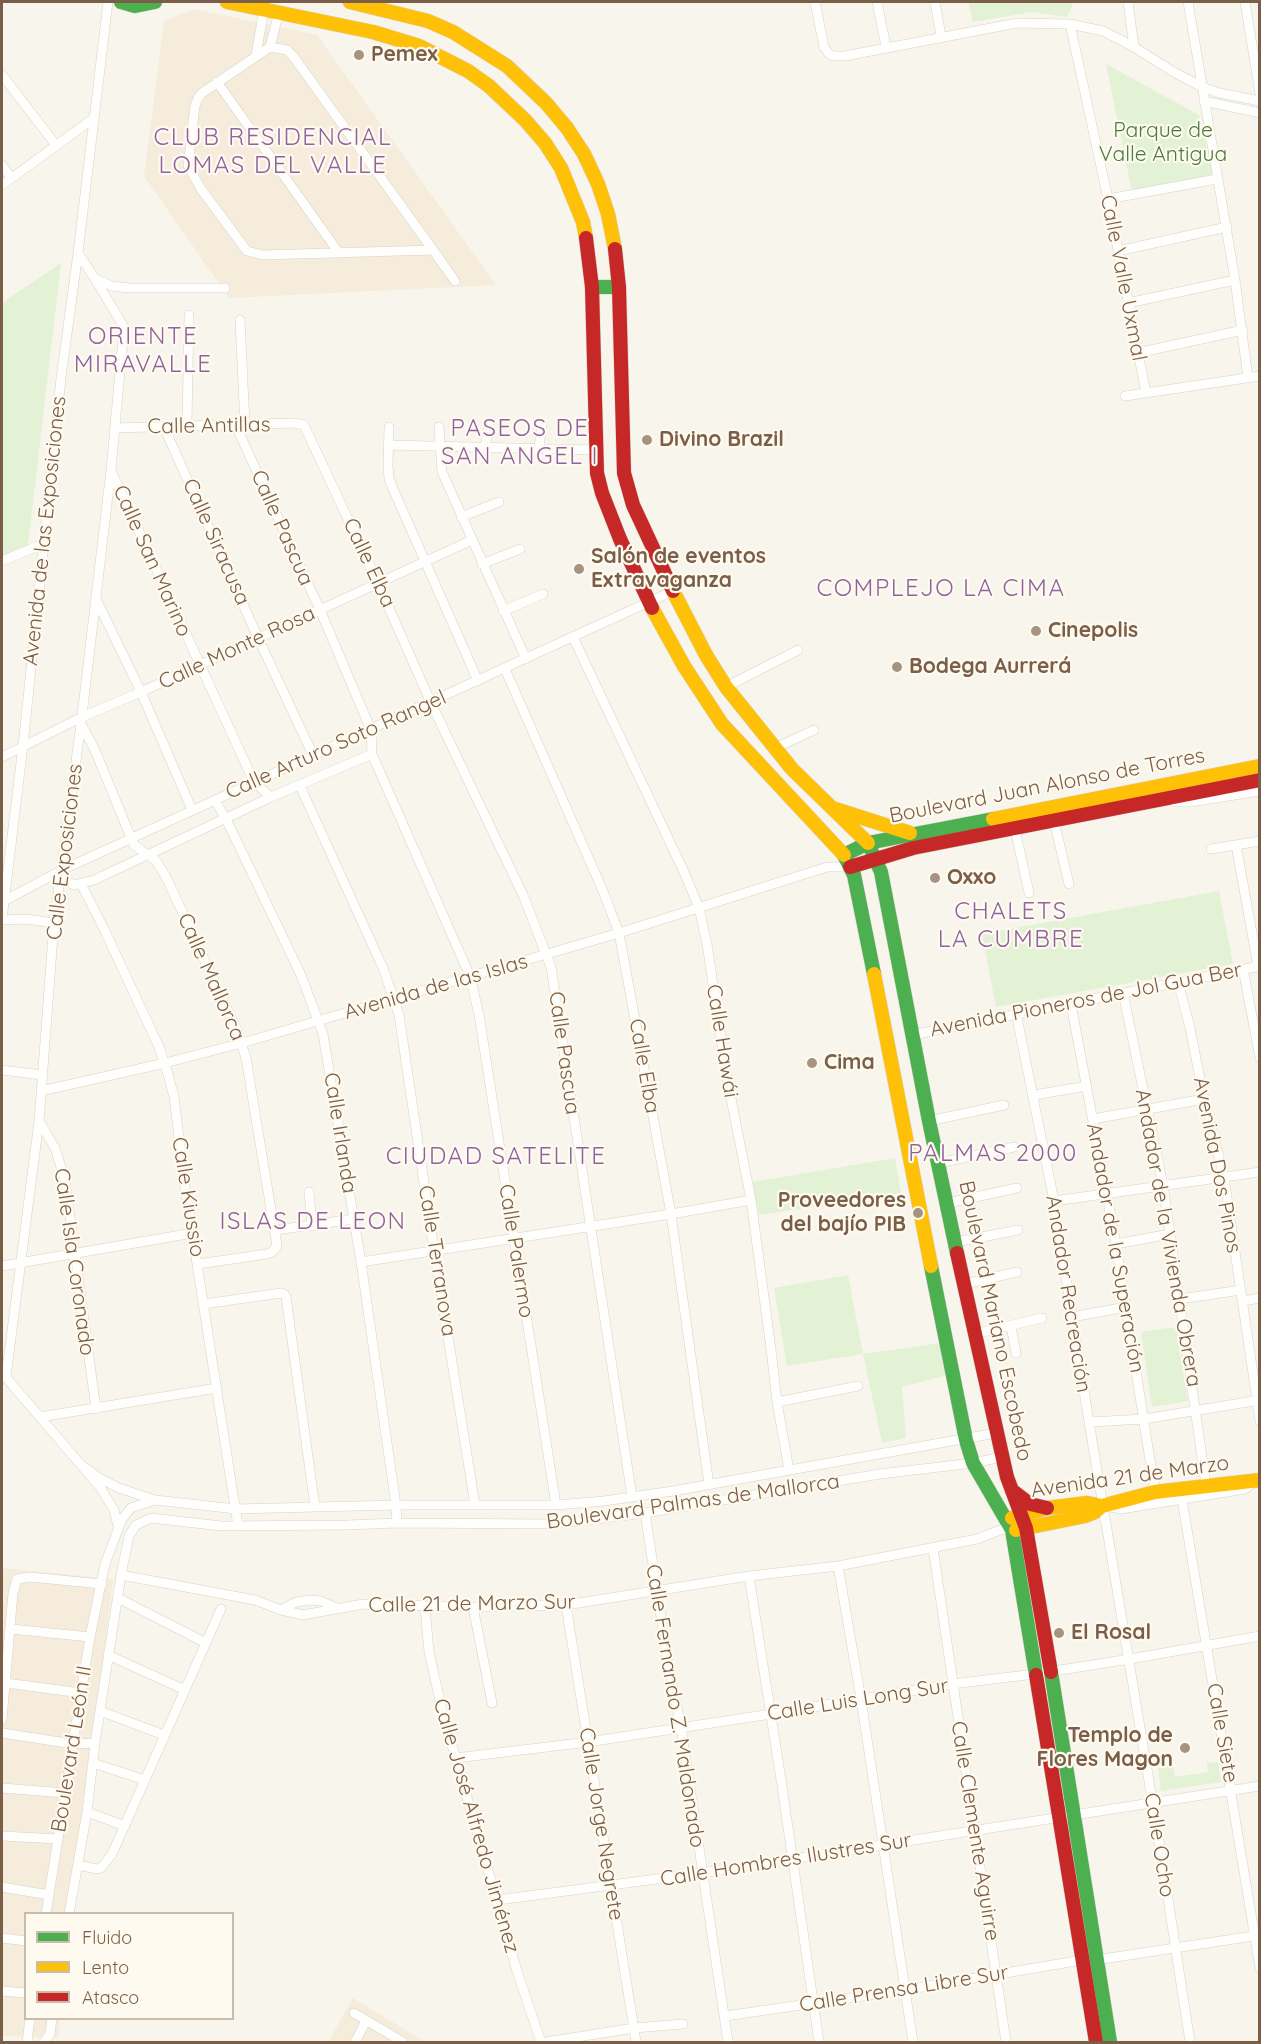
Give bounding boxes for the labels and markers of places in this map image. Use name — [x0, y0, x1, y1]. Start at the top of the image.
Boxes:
place label: Pemex — [371, 42, 438, 68]
marker: Pemex — [352, 48, 366, 62]
place label: Divino Brazil — [659, 427, 784, 453]
marker: Divino Brazil — [640, 433, 654, 447]
place label: Salón de eventos Extravaganza — [591, 544, 766, 594]
marker: Salón de eventos Extravaganza — [572, 562, 586, 576]
place label: Cinepolis — [1048, 618, 1138, 644]
marker: Cinepolis — [1029, 624, 1043, 638]
place label: Bodega Aurrerá — [909, 654, 1071, 680]
marker: Bodega Aurrerá — [890, 660, 904, 674]
place label: Oxxo — [947, 865, 996, 891]
marker: Oxxo — [928, 871, 942, 885]
place label: Cima — [824, 1050, 875, 1076]
marker: Cima — [805, 1056, 819, 1070]
place label: Proveedores del bajío PIB — [778, 1188, 906, 1238]
marker: Proveedores del bajío PIB — [911, 1206, 925, 1220]
place label: El Rosal — [1071, 1620, 1151, 1646]
marker: El Rosal — [1052, 1626, 1066, 1640]
place label: Templo de Flores Magon — [1037, 1723, 1173, 1773]
marker: Templo de Flores Magon — [1178, 1741, 1192, 1755]

